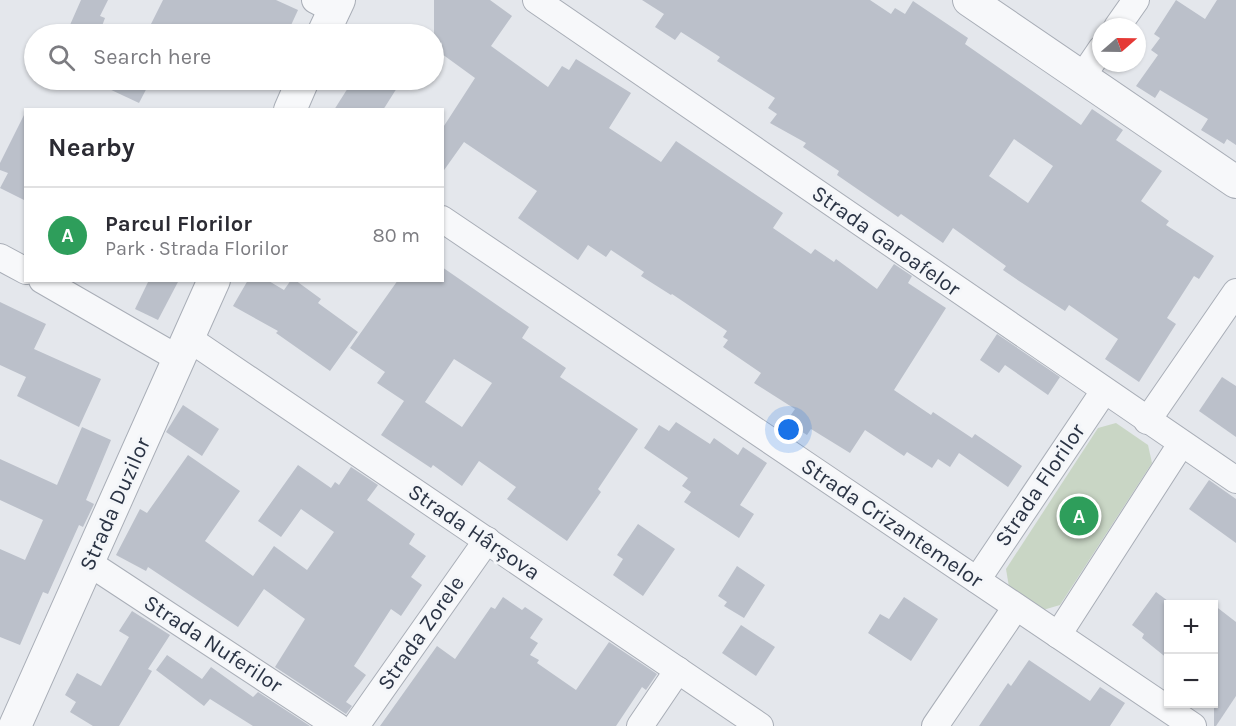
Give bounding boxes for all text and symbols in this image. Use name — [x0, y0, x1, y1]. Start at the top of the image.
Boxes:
north arrow — [1092, 18, 1146, 72]
search box — [24, 24, 444, 90]
icon: search — [45, 41, 78, 74]
text: Search here — [93, 44, 211, 70]
text: Nearby — [48, 132, 135, 163]
street label: Strada Garoafelor — [807, 180, 965, 302]
text: Parcul Florilor — [105, 211, 252, 237]
text: A — [61, 224, 74, 247]
text: 80 m — [372, 224, 420, 247]
text: Park · Strada Florilor — [105, 237, 288, 260]
your location — [774, 415, 803, 444]
street label: Strada Florilor — [989, 419, 1091, 551]
street label: Strada Duzilor — [74, 433, 156, 575]
street label: Strada Crizantemelor — [796, 453, 988, 593]
street label: Strada Hârșova — [403, 478, 545, 586]
pin: A — [1060, 494, 1098, 538]
street label: Strada Zorele — [372, 571, 470, 695]
street label: Strada Nuferilor — [139, 590, 287, 698]
map controls — [1164, 600, 1218, 708]
button: + — [1164, 600, 1218, 654]
button: − — [1164, 654, 1218, 708]

